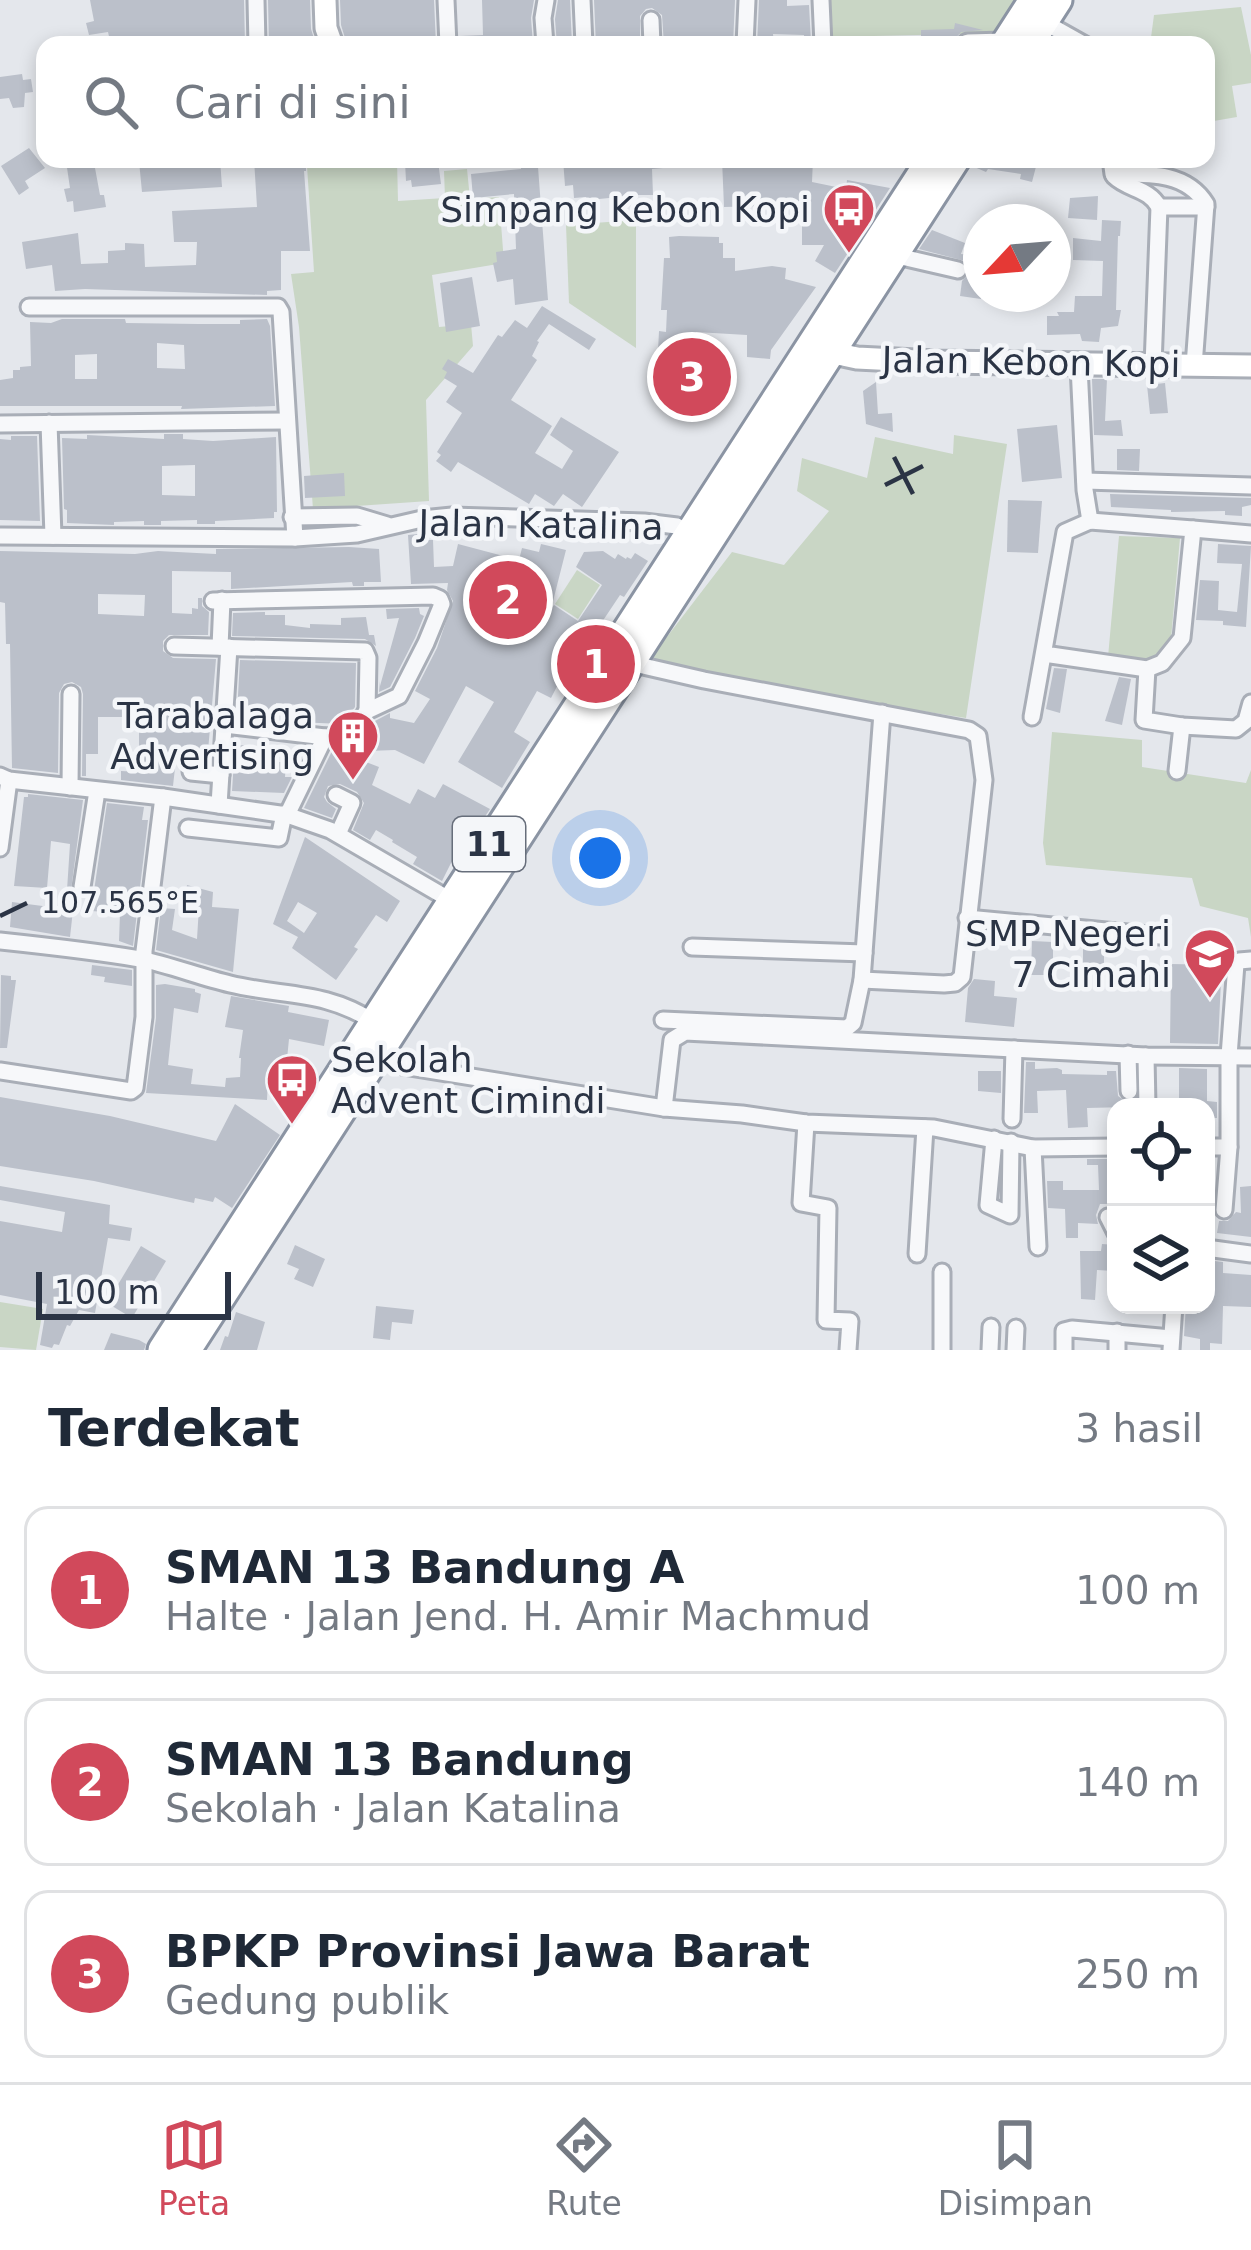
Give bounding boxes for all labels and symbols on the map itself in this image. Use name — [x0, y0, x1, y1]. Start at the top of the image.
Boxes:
bus stop icon: Simpang Kebon Kopi — [821, 181, 877, 255]
place label: Simpang Kebon Kopi — [440, 189, 810, 230]
north arrow — [963, 204, 1071, 312]
pin: 3 — [653, 332, 731, 422]
street label: Jalan Kebon Kopi — [879, 339, 1181, 385]
street label: Jalan Katalina — [416, 502, 664, 548]
pin: 2 — [469, 555, 547, 645]
pin: 1 — [557, 619, 635, 709]
place label: Tarabalaga Advertising — [110, 695, 314, 777]
building icon: Tarabalaga Advertising — [325, 708, 381, 782]
road number: 11 — [453, 817, 525, 871]
your location — [570, 828, 630, 888]
text: 107.565°E — [41, 885, 199, 920]
place label: SMP Negeri 7 Cimahi — [965, 913, 1171, 995]
school or university icon: SMP Negeri 7 Cimahi — [1182, 926, 1238, 1000]
place label: Sekolah Advent Cimindi — [331, 1039, 606, 1121]
bus stop icon: Sekolah Advent Cimindi — [264, 1052, 320, 1126]
scale bar — [36, 1266, 231, 1319]

